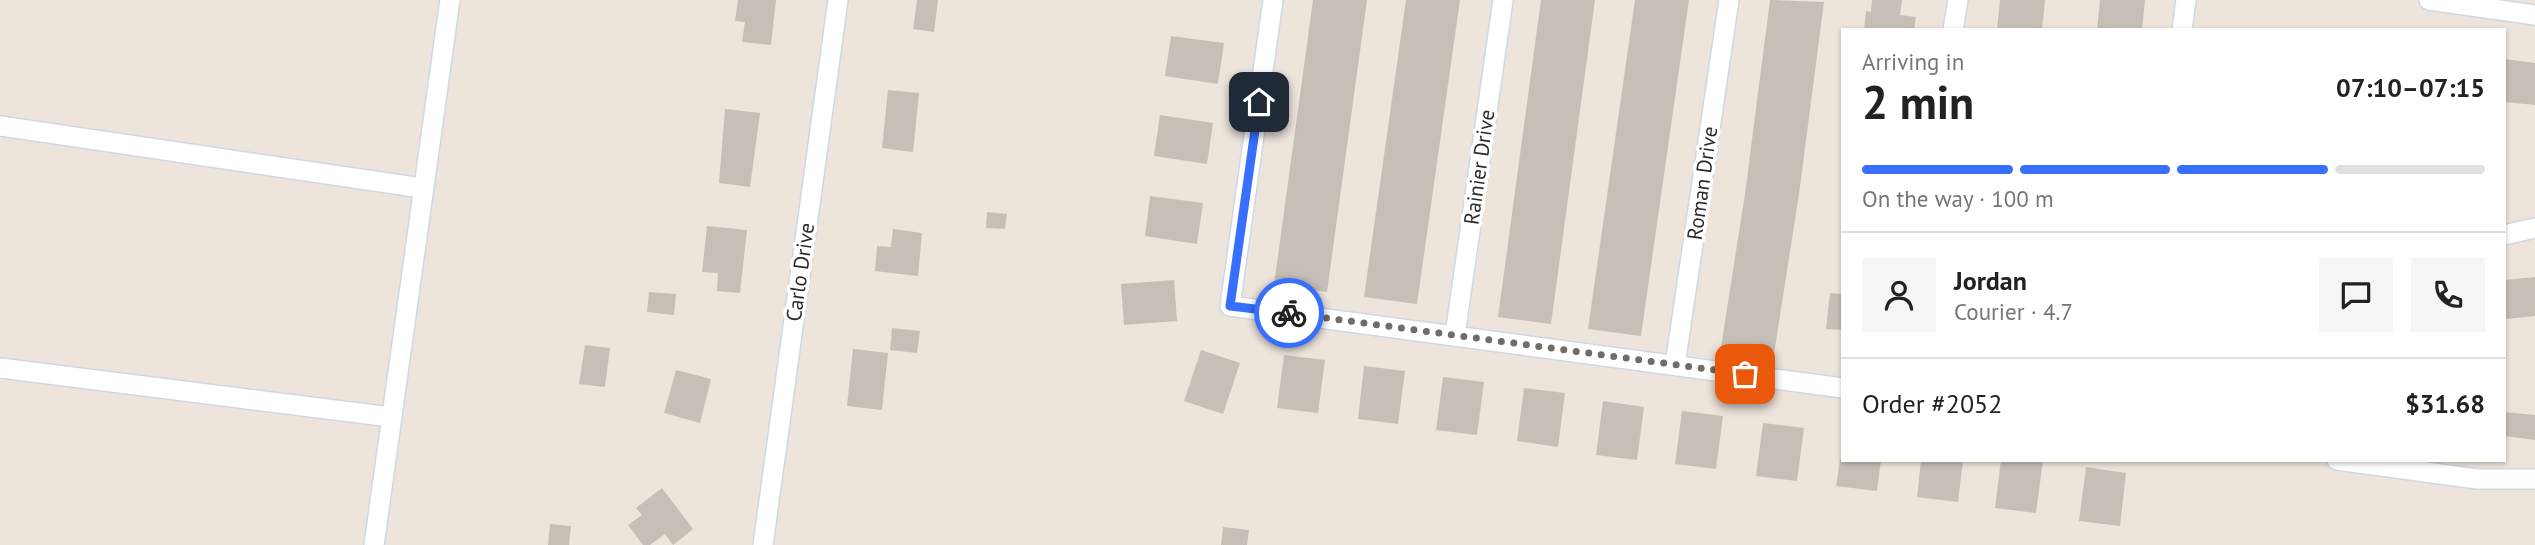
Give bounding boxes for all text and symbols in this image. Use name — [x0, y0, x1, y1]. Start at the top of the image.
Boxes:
text: Arriving in — [1862, 47, 1964, 76]
text: 07:10–07:15 — [2336, 71, 2485, 104]
pin — [1229, 72, 1289, 132]
text: 2 min — [1862, 72, 1974, 132]
icon: home — [1240, 83, 1278, 121]
street label: Rainier Drive — [1458, 108, 1500, 226]
street label: Roman Drive — [1681, 124, 1723, 242]
text: On the way · 100 m — [1862, 184, 2054, 213]
street label: Carlo Drive — [780, 221, 820, 323]
button: person — [1862, 258, 1936, 332]
button: chat — [2319, 258, 2393, 332]
button: phone — [2411, 258, 2485, 332]
text: Jordan — [1954, 264, 2027, 297]
courier — [1254, 278, 1324, 348]
icon: bike — [1270, 294, 1308, 332]
text: Courier · 4.7 — [1954, 297, 2073, 326]
pin — [1715, 344, 1775, 404]
icon: bag — [1726, 355, 1764, 393]
text: Order #2052 — [1862, 387, 2002, 420]
text: $31.68 — [2405, 387, 2485, 420]

